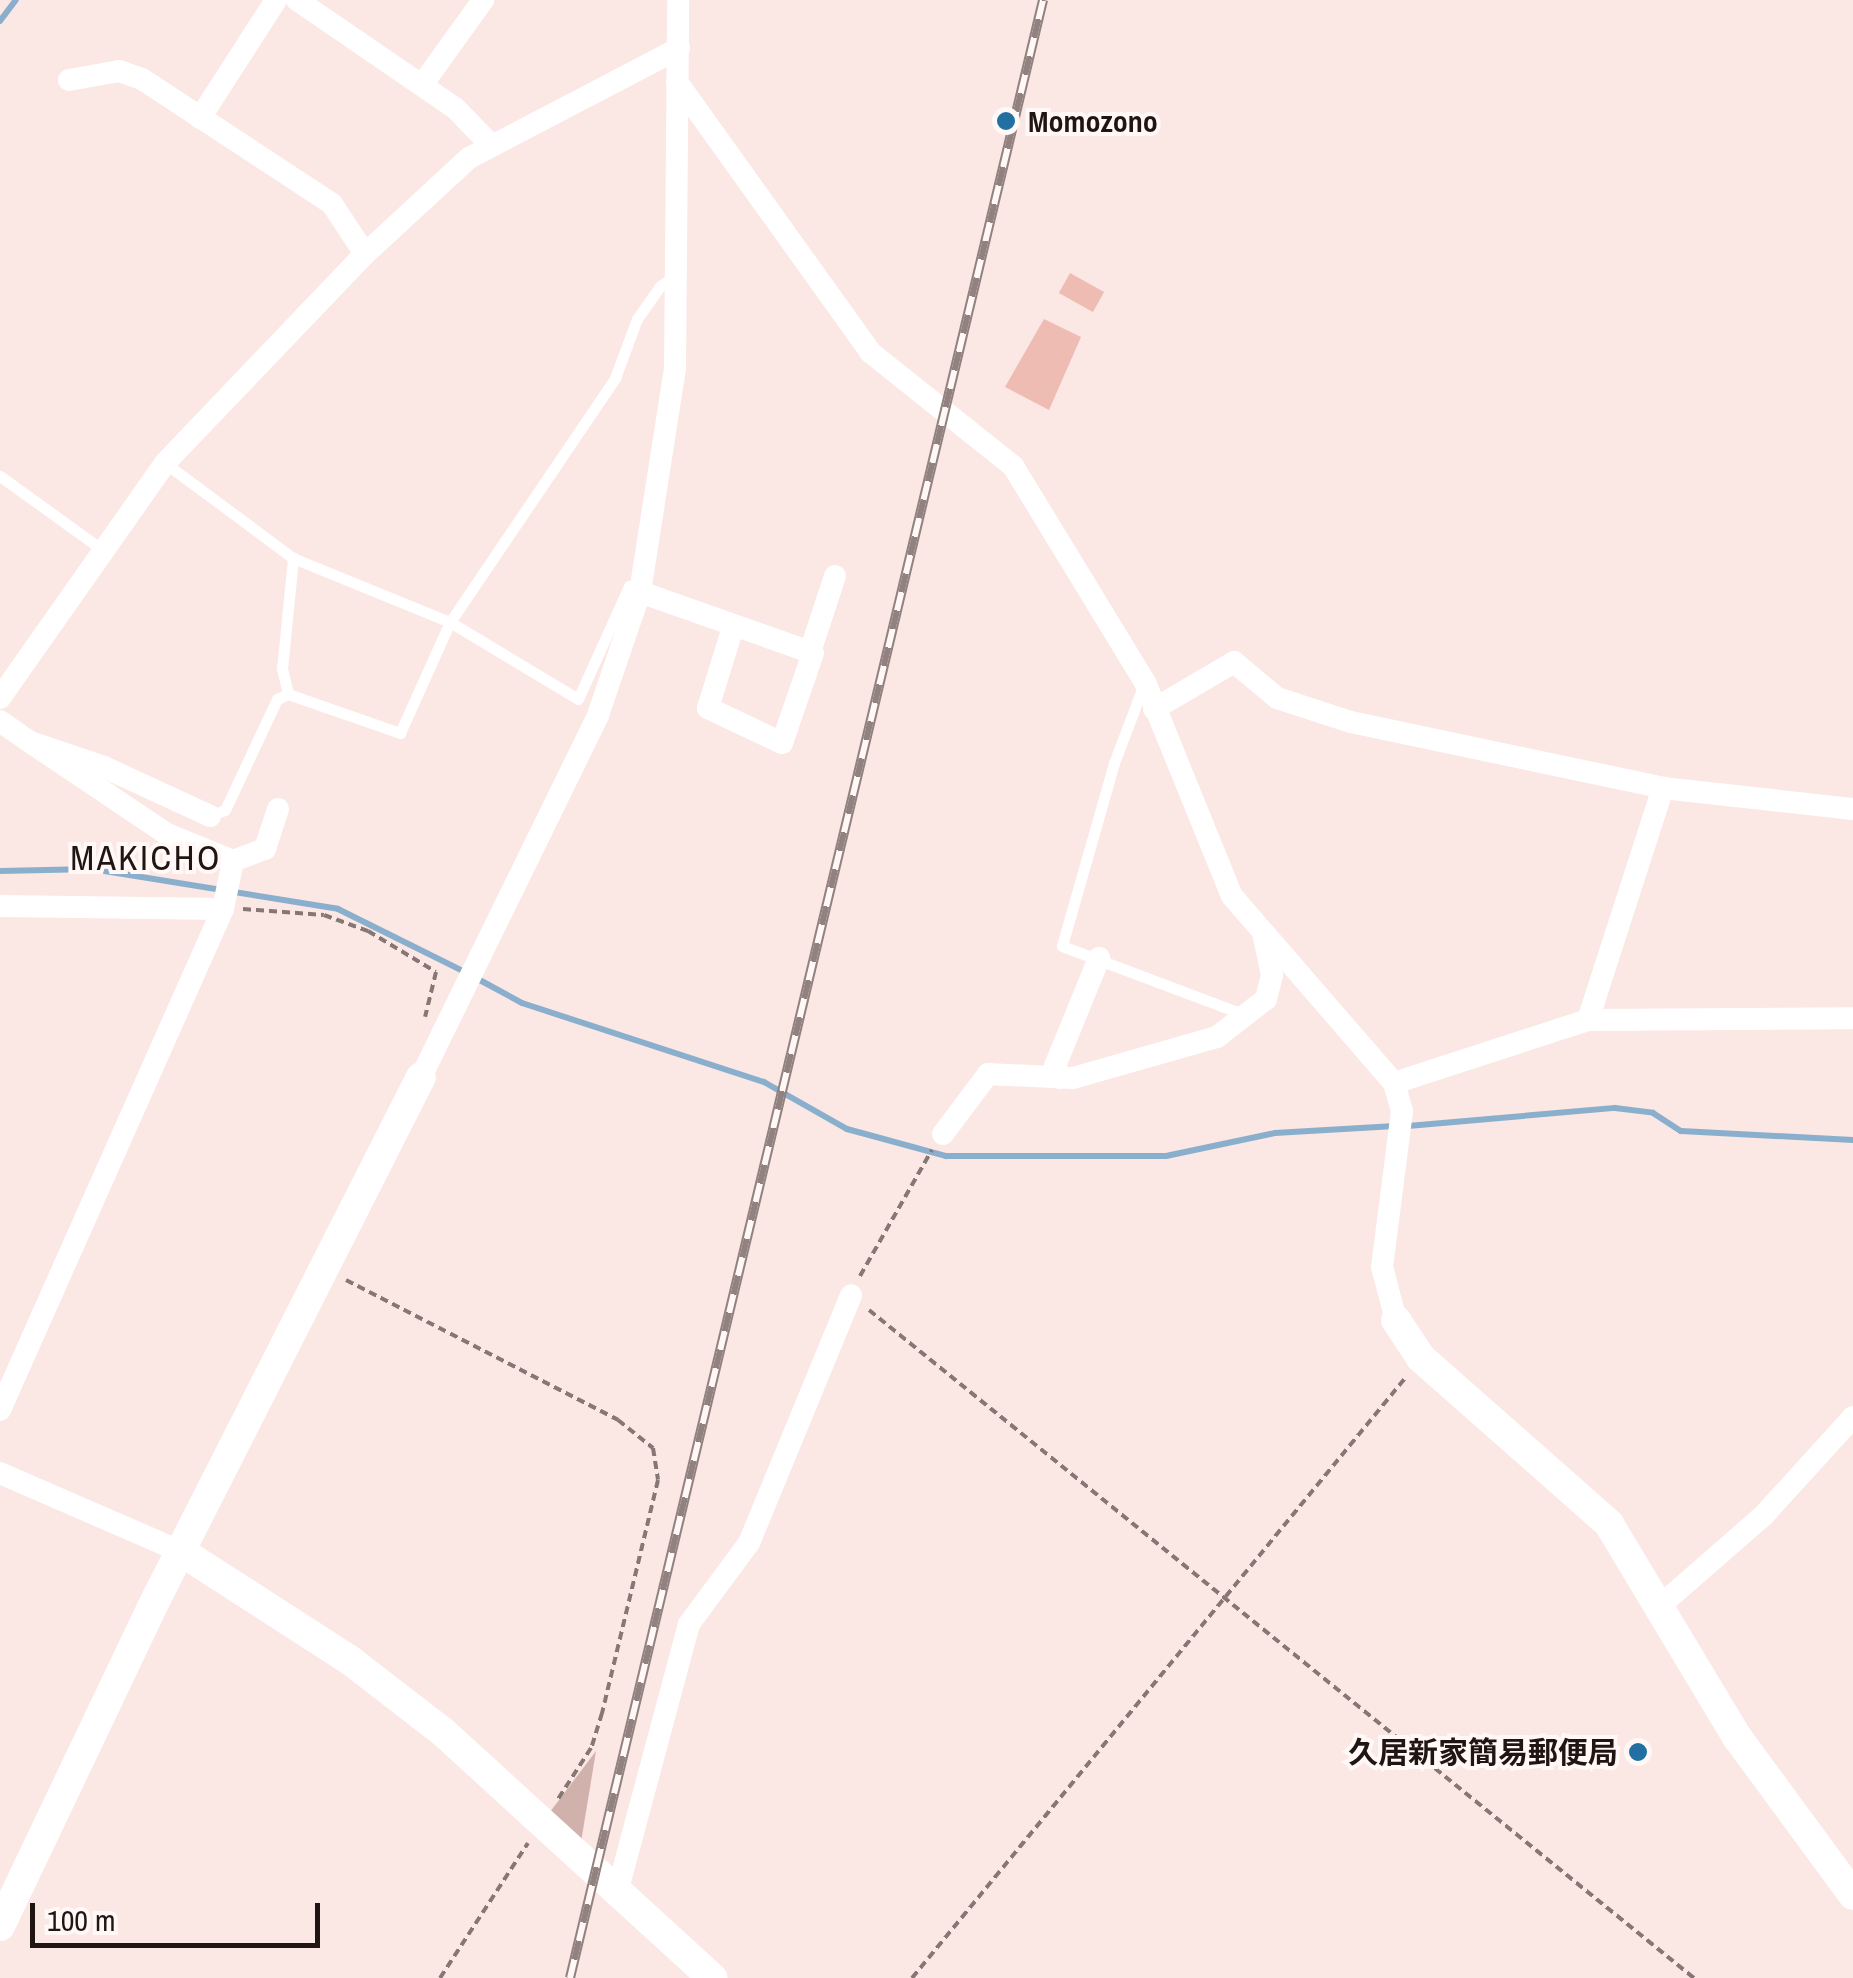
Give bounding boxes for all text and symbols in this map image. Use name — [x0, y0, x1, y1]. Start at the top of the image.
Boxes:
place label: Momozono — [1028, 103, 1158, 139]
marker: Momozono — [993, 108, 1019, 134]
district label: MAKICHO — [70, 837, 222, 879]
place label: 久居新家簡易郵便局 — [1348, 1734, 1618, 1770]
marker: 久居新家簡易郵便局 — [1627, 1741, 1649, 1763]
scale bar — [35, 1883, 325, 1945]
text: 100 m — [47, 1900, 115, 1940]

